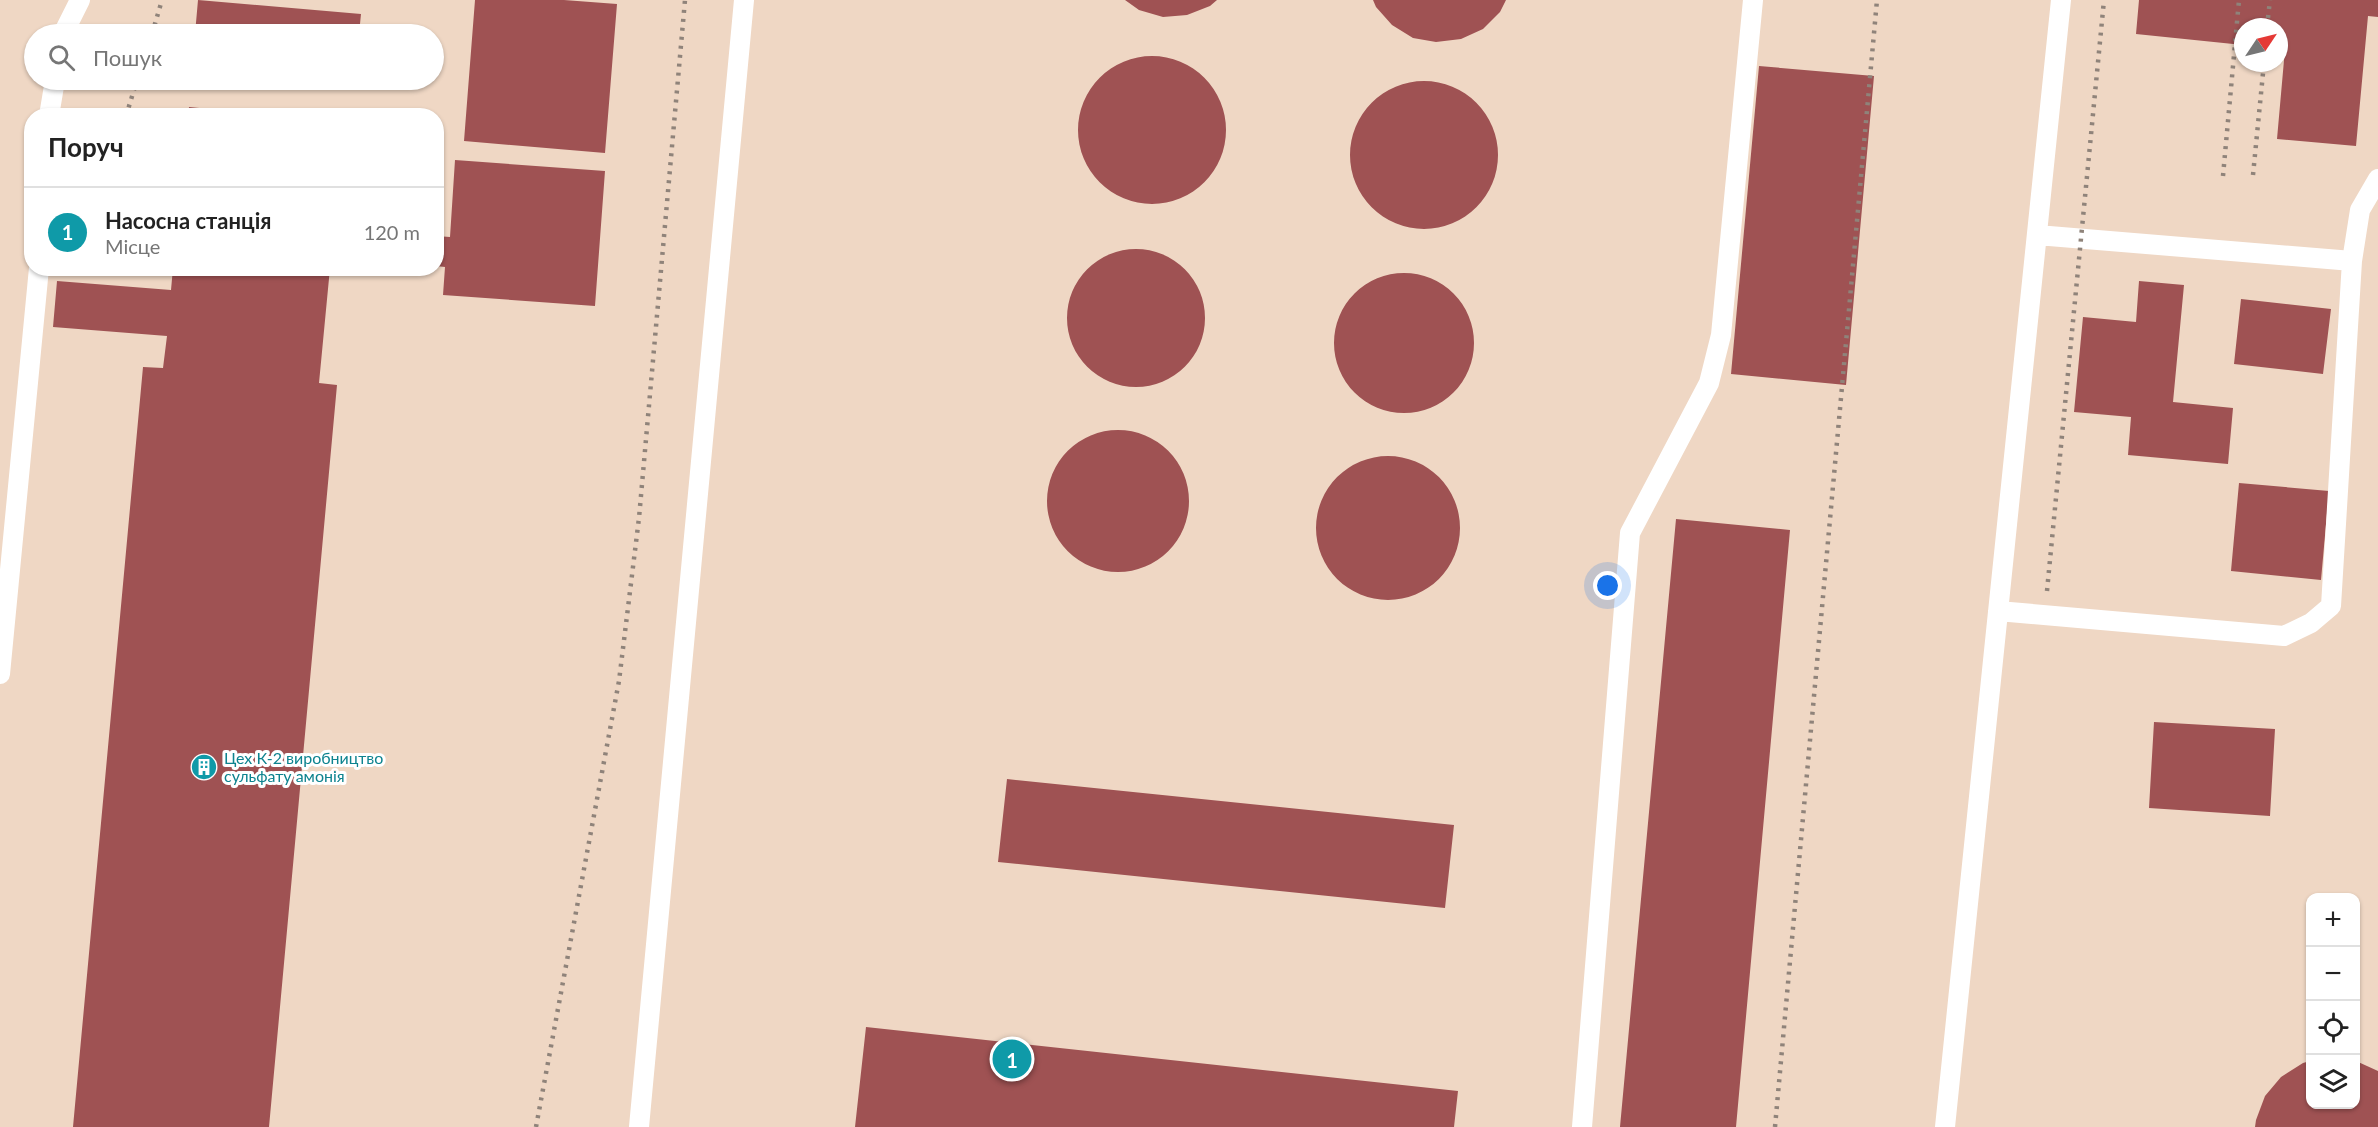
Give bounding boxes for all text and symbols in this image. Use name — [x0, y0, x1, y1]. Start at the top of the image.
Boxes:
north arrow — [2234, 18, 2288, 72]
search box — [24, 24, 444, 90]
icon: search — [45, 41, 78, 74]
text: Пошук — [93, 44, 162, 71]
text: Поруч — [48, 131, 124, 163]
text: Насосна станція — [105, 207, 271, 234]
text: 1 — [62, 220, 73, 244]
text: 120 m — [364, 220, 420, 244]
text: Місце — [105, 234, 160, 258]
your location — [1593, 571, 1622, 600]
place label: Цех К-2 виробництво сульфату амонія — [224, 748, 383, 785]
building icon: Цех К-2 виробництво сульфату амонія — [189, 752, 219, 782]
map controls — [2306, 893, 2360, 1109]
button: + — [2306, 893, 2360, 947]
button: − — [2306, 947, 2360, 1001]
button: locate — [2306, 1001, 2360, 1055]
pin: 1 — [992, 1036, 1032, 1082]
button: layers — [2306, 1055, 2360, 1109]

